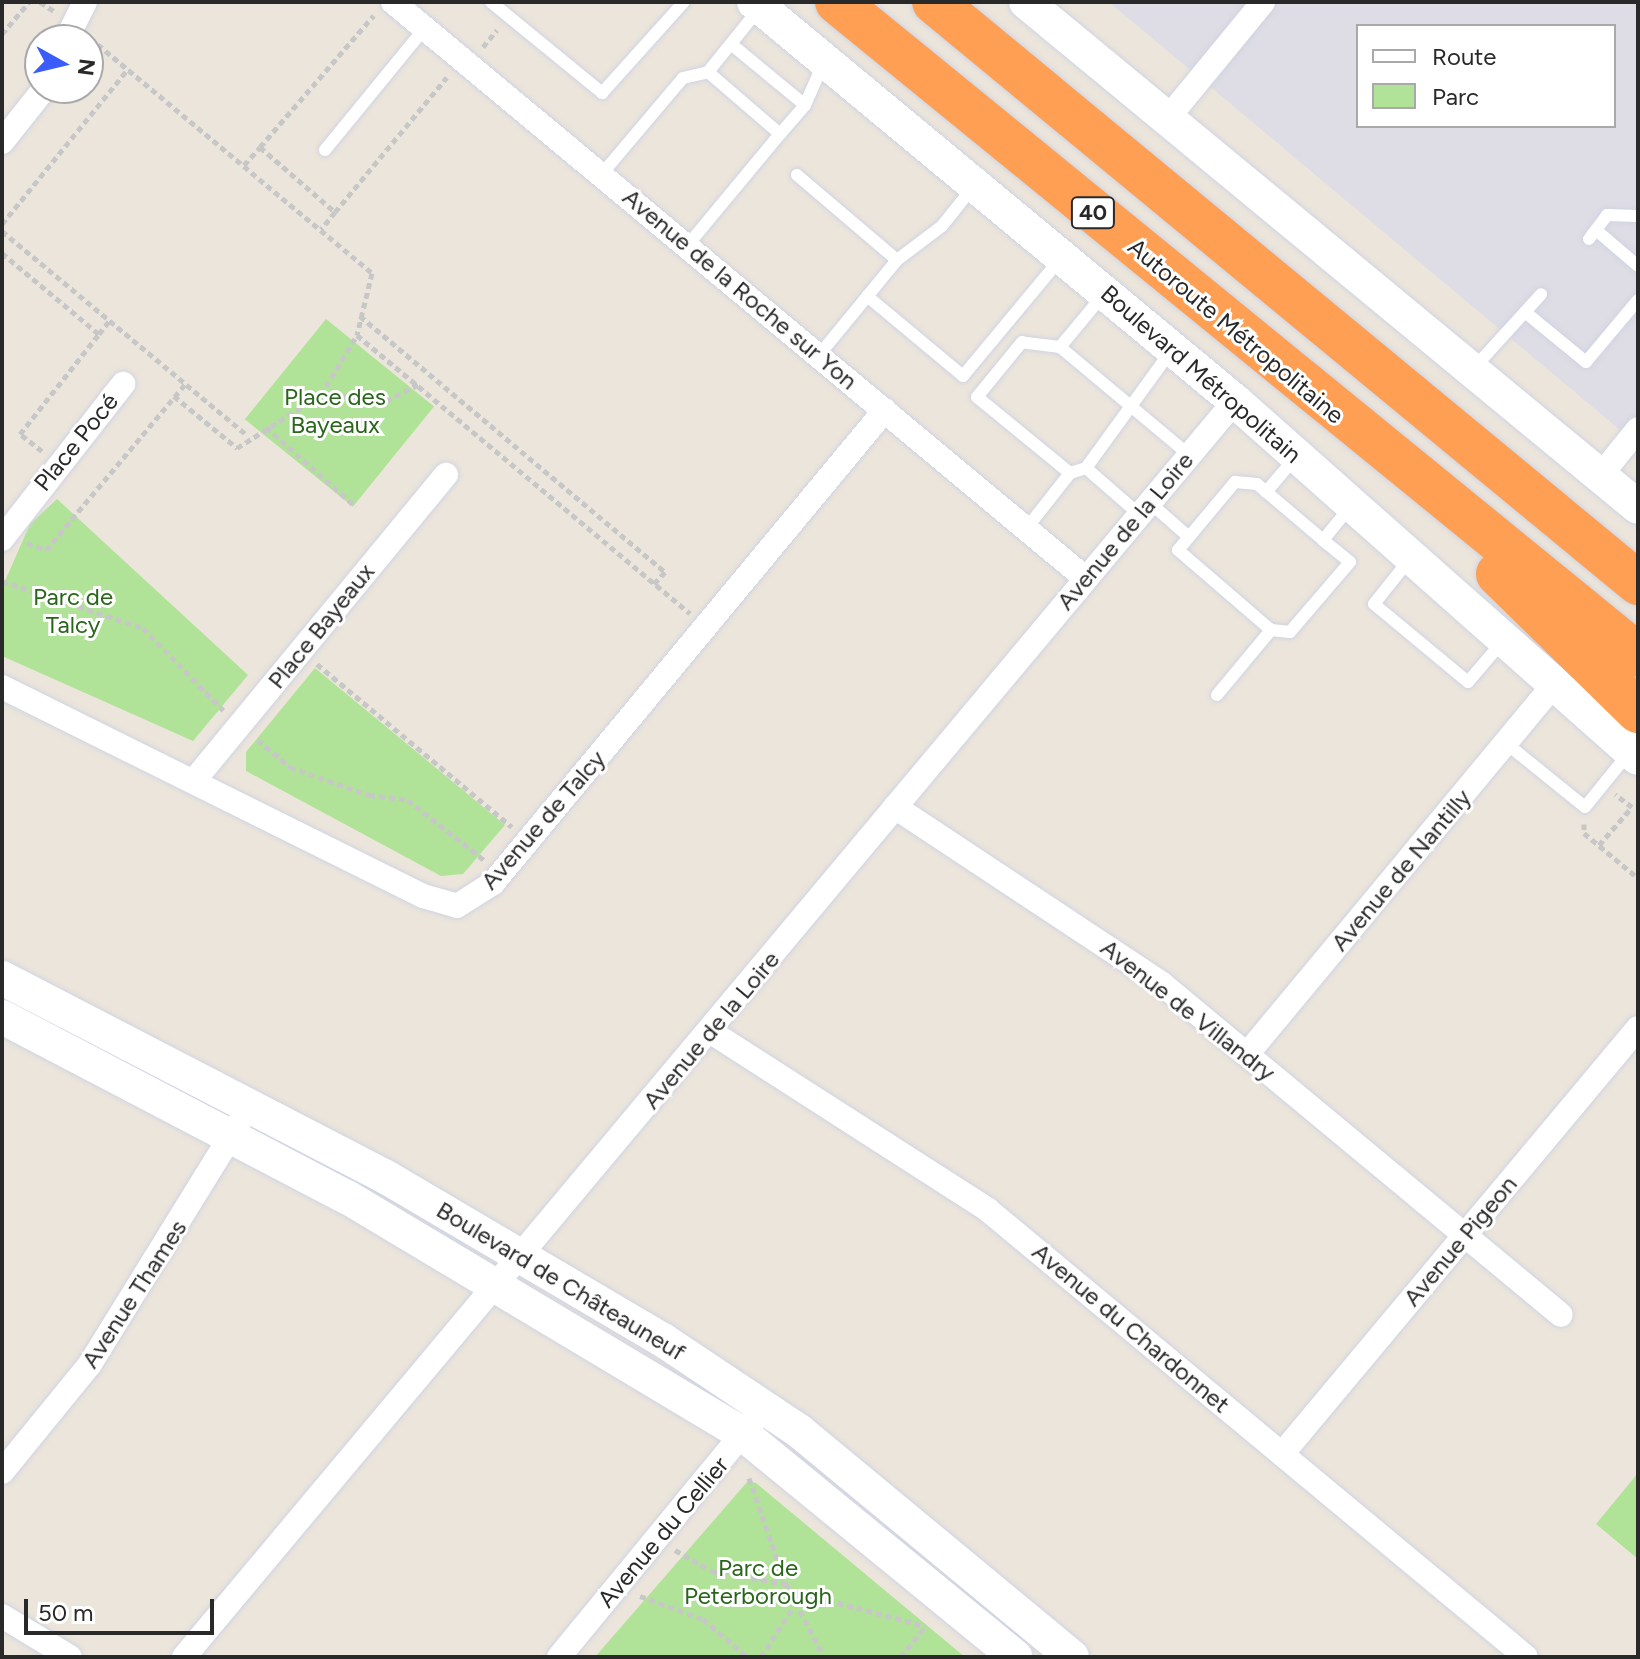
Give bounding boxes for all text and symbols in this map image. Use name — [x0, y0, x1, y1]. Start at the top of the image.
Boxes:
north arrow — [24, 24, 104, 104]
legend — [1356, 24, 1616, 128]
text: Route — [1432, 42, 1496, 71]
text: N — [72, 57, 101, 77]
text: Parc — [1432, 82, 1479, 111]
street label: Avenue de la Roche sur Yon — [617, 183, 863, 395]
road number: 40 — [1069, 195, 1117, 231]
street label: Autoroute Métropolitaine — [1122, 232, 1350, 430]
street label: Boulevard Métropolitain — [1095, 279, 1307, 469]
park label: Place des Bayeaux — [284, 383, 386, 439]
street label: Place Pocé — [28, 387, 124, 497]
street label: Avenue de la Loire — [1051, 446, 1199, 616]
street label: Place Bayeaux — [262, 558, 380, 694]
park label: Parc de Talcy — [33, 583, 113, 639]
street label: Avenue de Talcy — [475, 745, 611, 895]
street label: Avenue de Nantilly — [1325, 783, 1477, 957]
street label: Avenue de Villandry — [1095, 933, 1281, 1087]
street label: Avenue de la Loire — [637, 945, 785, 1115]
street label: Avenue Pigeon — [1397, 1170, 1523, 1312]
street label: Boulevard de Châteauneuf — [431, 1195, 691, 1367]
street label: Avenue Thames — [75, 1215, 193, 1373]
street label: Avenue du Chardonnet — [1027, 1237, 1235, 1419]
street label: Avenue du Cellier — [591, 1451, 735, 1613]
park label: Parc de Peterborough — [684, 1554, 832, 1610]
scale bar — [28, 1583, 218, 1633]
text: 50 m — [38, 1598, 94, 1627]

